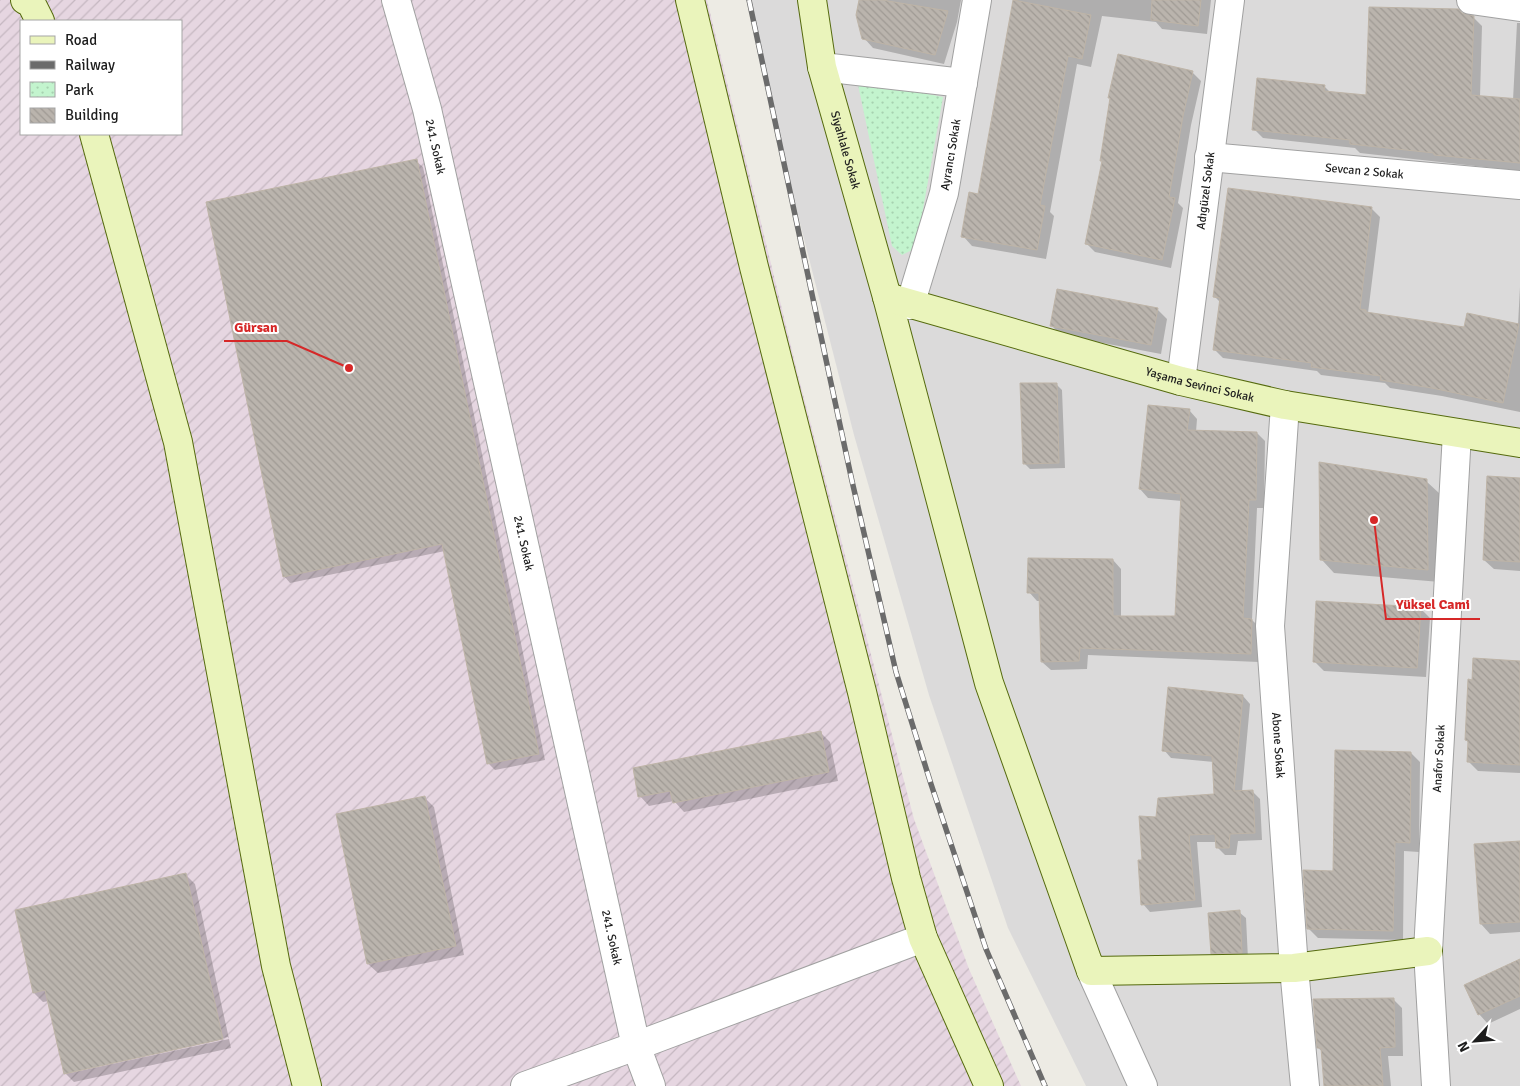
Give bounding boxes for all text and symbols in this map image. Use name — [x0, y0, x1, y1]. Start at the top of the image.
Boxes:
legend — [20, 20, 182, 135]
text: Road — [65, 31, 97, 49]
text: Railway — [65, 56, 115, 74]
text: Park — [65, 81, 94, 99]
text: Building — [65, 106, 119, 124]
street label: Siyahlale Sokak — [827, 109, 864, 191]
street label: 241. Sokak — [422, 118, 449, 176]
street label: Ayrancı Sokak — [937, 118, 964, 192]
street label: Adıgüzel Sokak — [1193, 151, 1218, 230]
street label: Sevcan 2 Sokak — [1324, 160, 1404, 182]
callout: Gürsan — [224, 312, 287, 341]
text: Gürsan — [234, 319, 278, 336]
street label: Yaşama Sevinci Sokak — [1144, 364, 1256, 405]
street label: 241. Sokak — [510, 514, 537, 572]
callout: Yüksel Cami — [1386, 590, 1480, 619]
text: Yüksel Cami — [1395, 596, 1470, 613]
street label: Abone Sokak — [1269, 712, 1288, 779]
street label: Anafor Sokak — [1429, 724, 1448, 793]
street label: 241. Sokak — [598, 908, 625, 966]
north arrow — [1450, 1016, 1500, 1066]
text: N — [1454, 1038, 1474, 1055]

